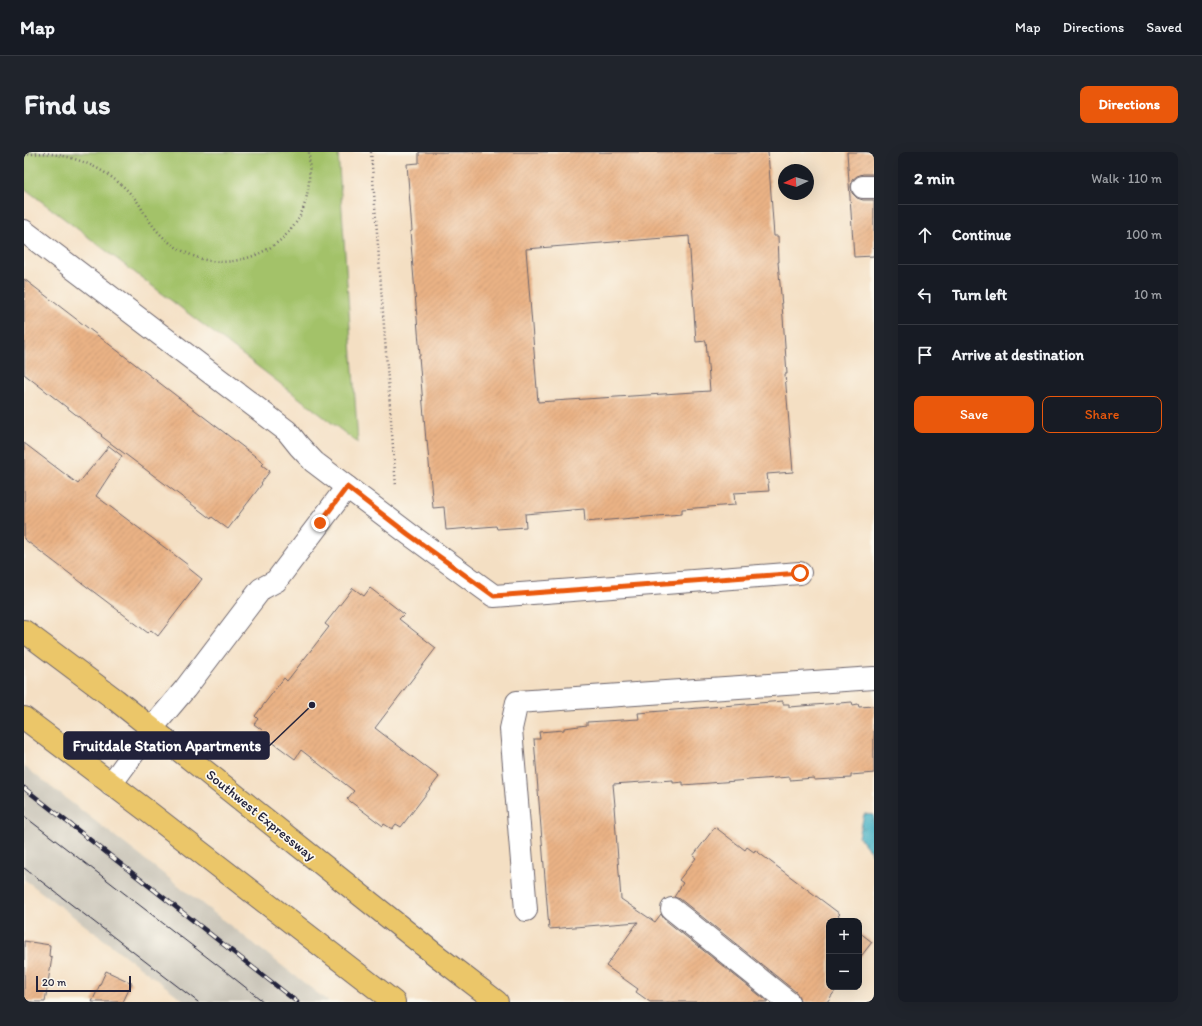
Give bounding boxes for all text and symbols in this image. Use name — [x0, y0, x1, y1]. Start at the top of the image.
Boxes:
text: Map — [20, 16, 55, 39]
text: Map — [1015, 19, 1041, 36]
text: Directions — [1063, 19, 1124, 36]
text: Saved — [1146, 19, 1182, 36]
button: Directions — [1080, 86, 1178, 123]
text: Find us — [24, 87, 111, 121]
north arrow — [778, 164, 814, 200]
text: 2 min — [914, 168, 954, 188]
text: Walk · 110 m — [1091, 171, 1162, 186]
icon: ahead — [914, 224, 936, 246]
text: Continue — [952, 226, 1011, 244]
text: 100 m — [1126, 227, 1162, 242]
icon: left — [914, 284, 936, 306]
text: Turn left — [952, 286, 1007, 304]
text: 10 m — [1134, 287, 1162, 302]
icon: arrive — [914, 344, 936, 366]
text: Arrive at destination — [952, 346, 1084, 364]
button: Save — [914, 396, 1034, 433]
button: Share — [1042, 396, 1162, 433]
route end — [311, 514, 329, 532]
route start — [791, 564, 809, 582]
callout: Fruitdale Station Apartments — [64, 732, 269, 759]
text: Fruitdale Station Apartments — [73, 737, 262, 756]
street label: Southwest Expressway — [203, 766, 319, 865]
map controls — [826, 918, 862, 990]
button: + — [826, 918, 862, 954]
button: − — [826, 954, 862, 990]
scale bar — [36, 974, 131, 993]
text: 20 m — [42, 976, 66, 989]

